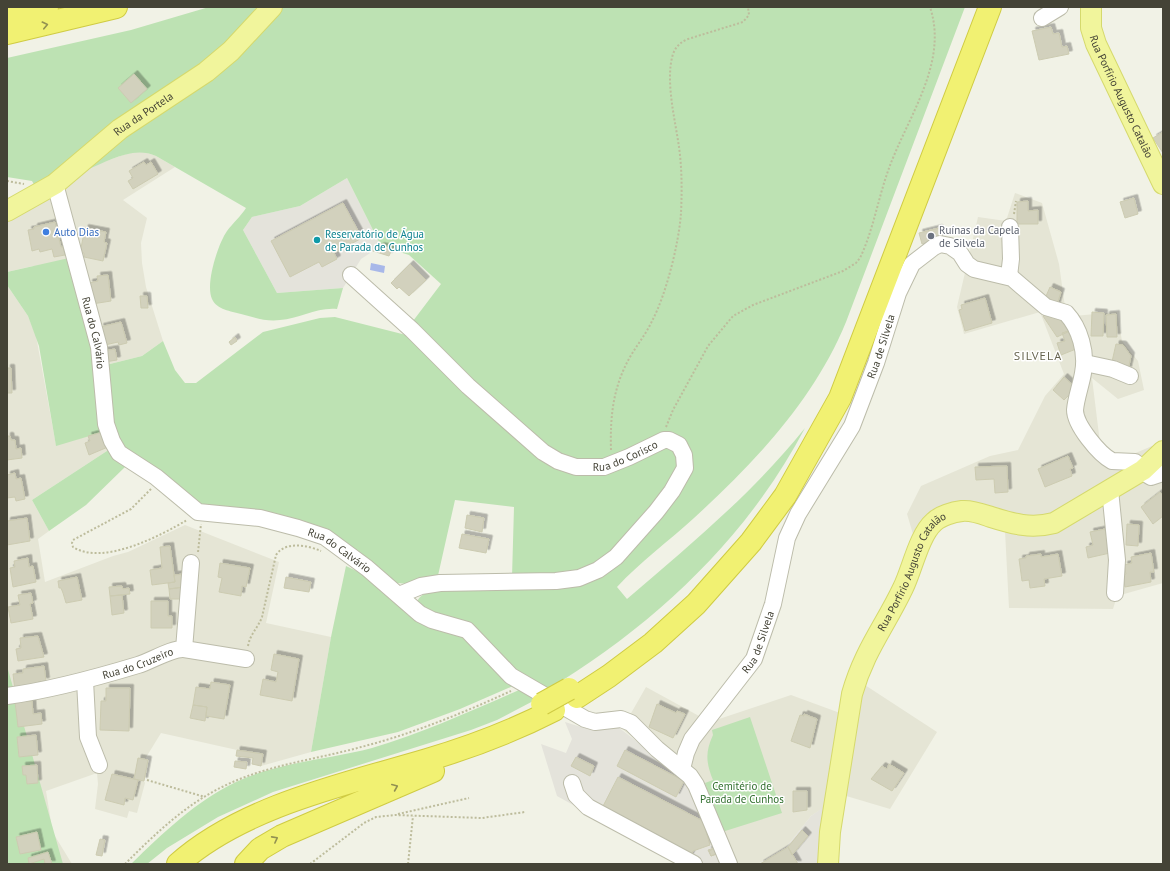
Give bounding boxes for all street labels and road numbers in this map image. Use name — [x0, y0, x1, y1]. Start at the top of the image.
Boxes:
street label: Rua Porfírio Augusto Catalão — [1087, 33, 1157, 160]
street label: Rua da Portela — [110, 89, 176, 139]
street label: Rua do Calvário — [79, 295, 108, 370]
street label: Rua de Silvela — [864, 313, 898, 380]
street label: Rua do Corisco — [593, 437, 660, 474]
street label: Rua Porfírio Augusto Catalão — [874, 509, 948, 634]
street label: Rua do Calvário — [306, 525, 375, 576]
street label: Rua de Silvela — [738, 609, 777, 676]
street label: Rua do Cruzeiro — [101, 644, 175, 682]

